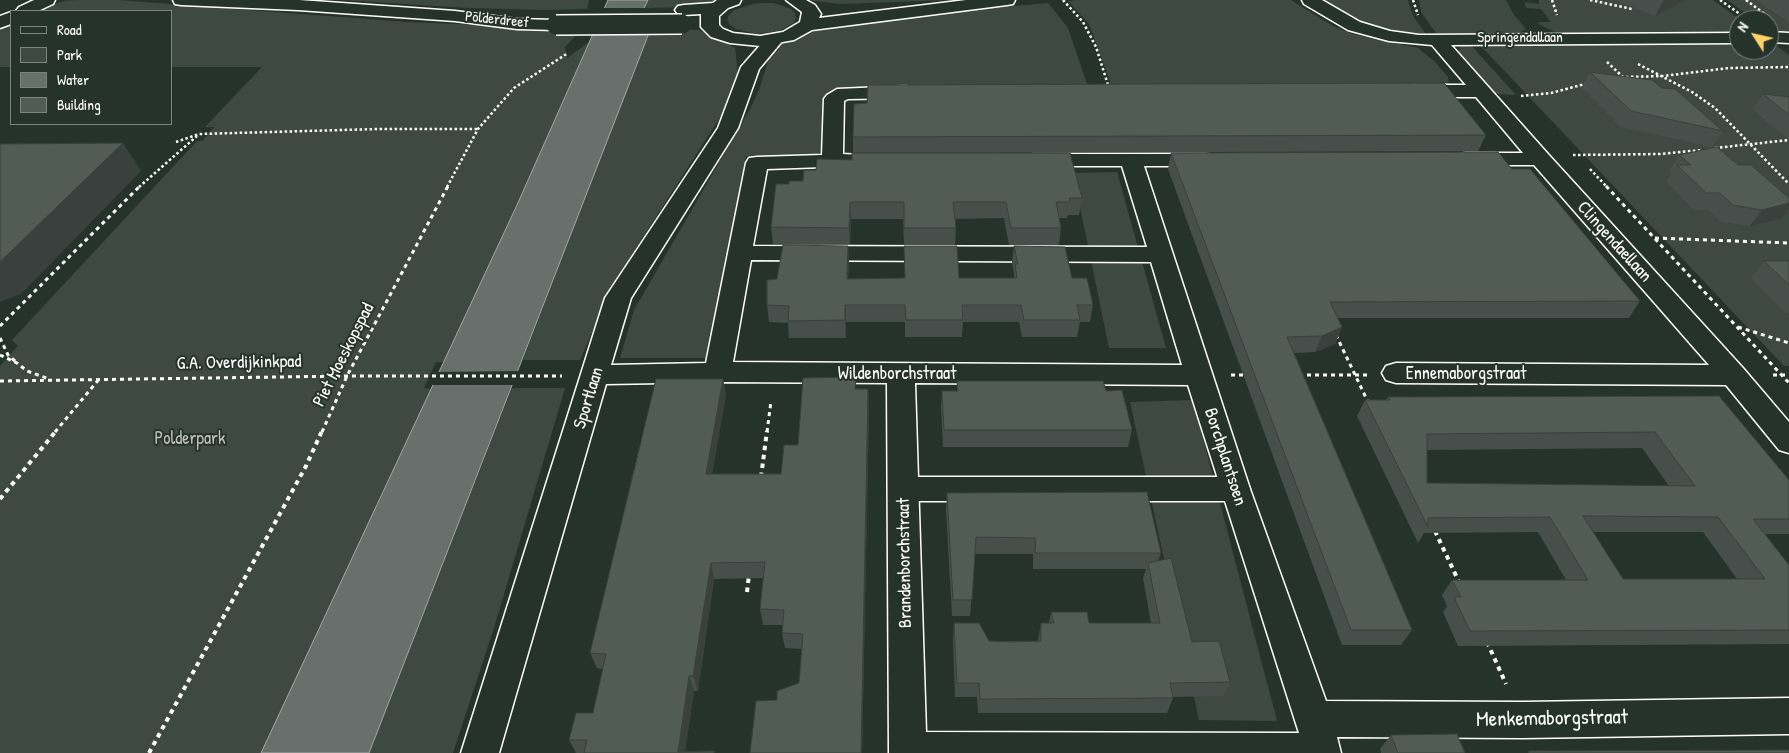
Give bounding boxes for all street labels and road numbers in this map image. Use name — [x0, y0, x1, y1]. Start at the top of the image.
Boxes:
street label: Polderdreef — [464, 8, 530, 32]
street label: Springendallaan — [1477, 29, 1563, 47]
street label: Clingendaellaan — [1572, 197, 1656, 287]
street label: Piet Moeskopspad — [309, 300, 379, 410]
street label: G.A. Overdijkinkpad — [176, 351, 302, 375]
street label: Wildenborchstraat — [838, 363, 956, 385]
street label: Ennemaborgstraat — [1406, 363, 1526, 385]
street label: Sportlaan — [569, 365, 609, 431]
street label: Borchplantsoen — [1199, 406, 1251, 508]
street label: Brandenborchstraat — [893, 498, 917, 628]
street label: Menkemaborgstraat — [1476, 705, 1628, 733]

